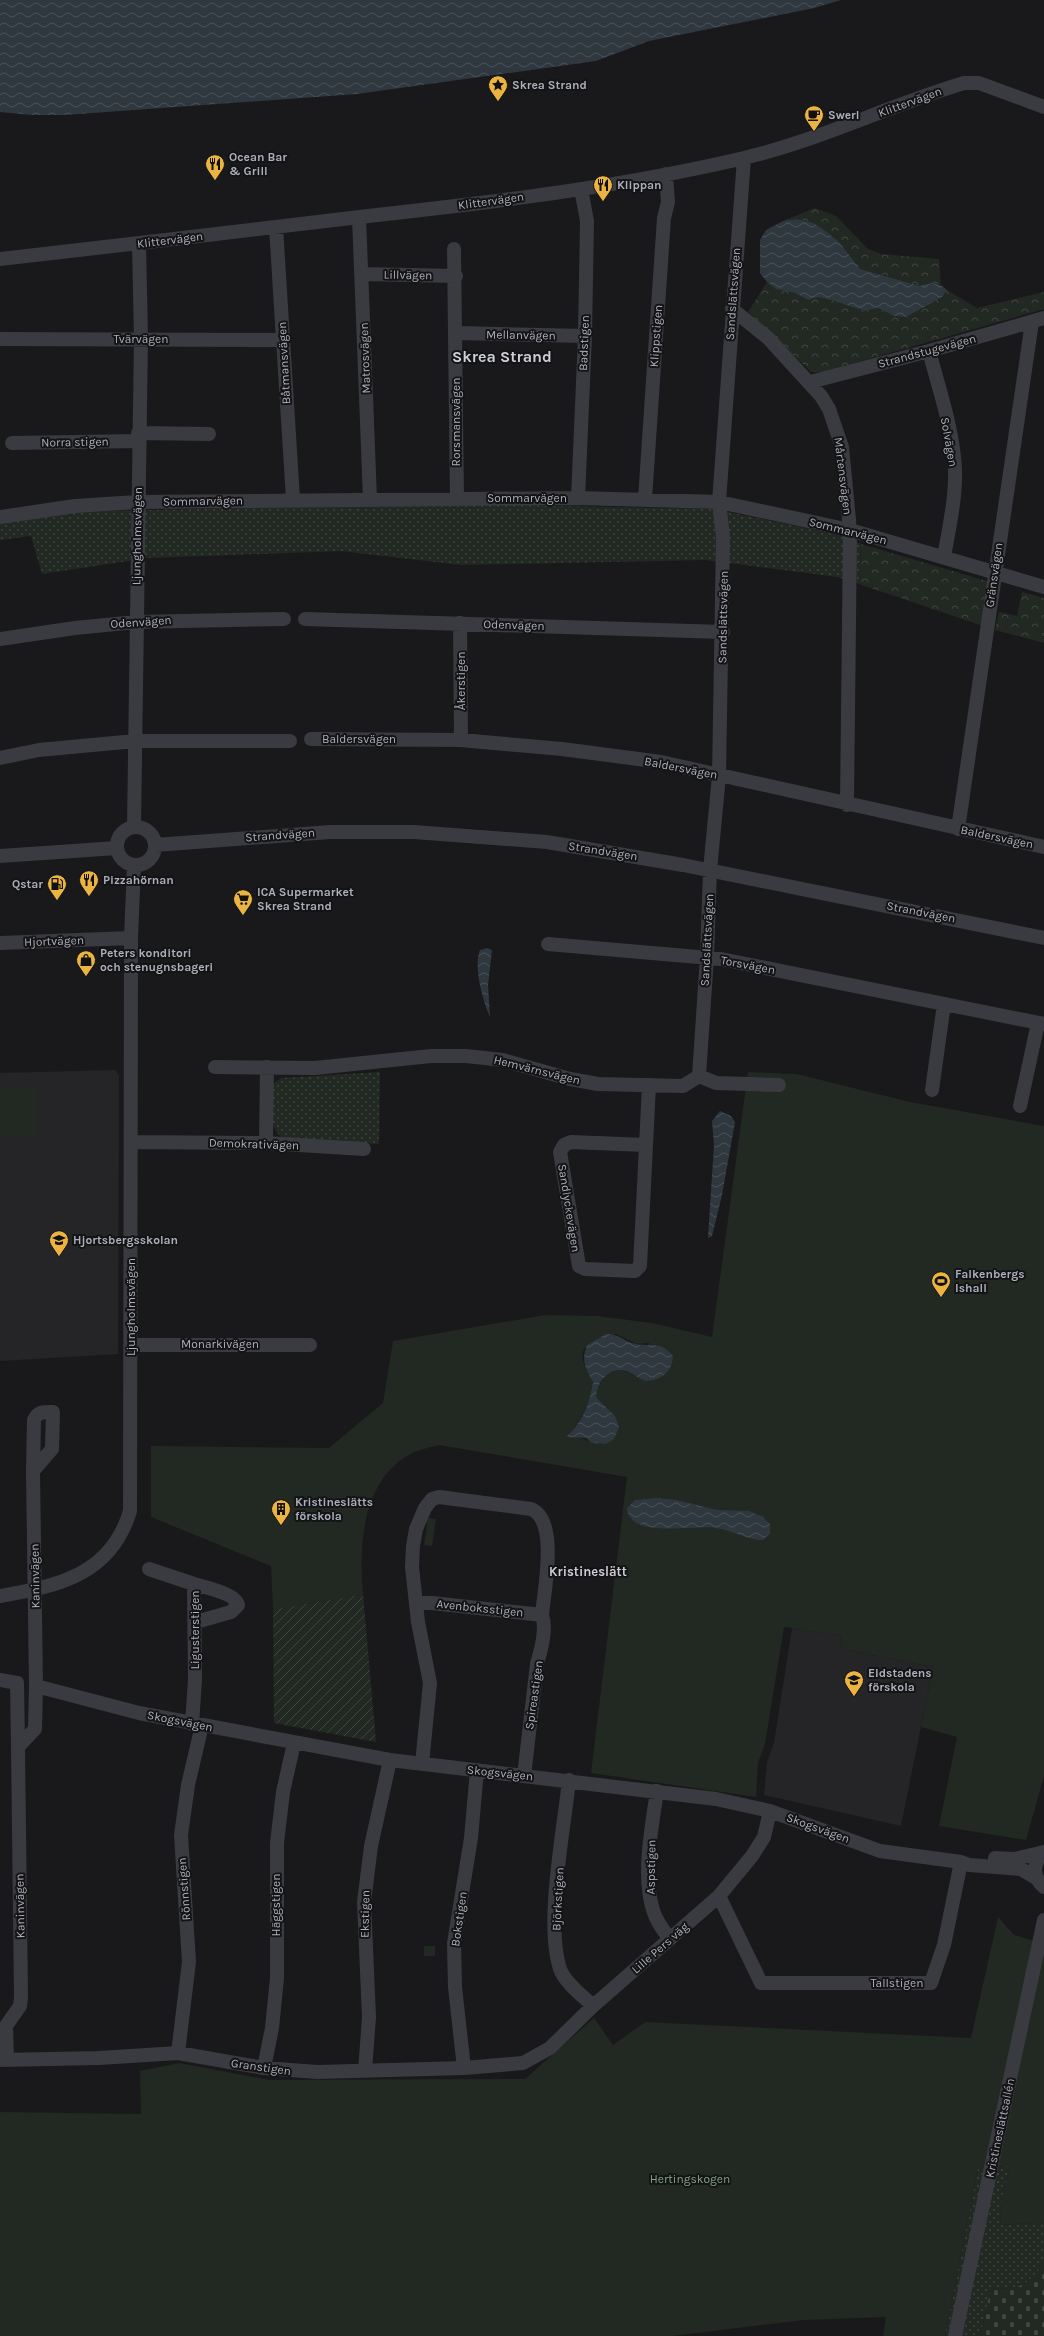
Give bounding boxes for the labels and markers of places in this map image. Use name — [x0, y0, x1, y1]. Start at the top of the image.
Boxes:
place icon: Skrea Strand — [487, 74, 509, 102]
place label: Skrea Strand — [512, 78, 587, 92]
cafe icon: Swerl — [803, 104, 825, 132]
place label: Swerl — [828, 108, 859, 122]
place label: Ocean Bar & Grill — [229, 150, 287, 178]
restaurant icon: Ocean Bar & Grill — [204, 153, 226, 181]
restaurant icon: Klippan — [592, 174, 614, 202]
place label: Klippan — [617, 178, 662, 192]
restaurant icon: Pizzahörnan — [78, 869, 100, 897]
fuel station icon: Qstar — [46, 873, 68, 901]
place label: Pizzahörnan — [103, 873, 174, 887]
place label: Qstar — [12, 877, 43, 891]
place label: ICA Supermarket Skrea Strand — [257, 885, 354, 913]
supermarket icon: ICA Supermarket Skrea Strand — [232, 888, 254, 916]
place label: Peters konditori och stenugnsbageri — [100, 946, 213, 974]
shop icon: Peters konditori och stenugnsbageri — [75, 949, 97, 977]
school or university icon: Hjortsbergsskolan — [48, 1229, 70, 1257]
place label: Hjortsbergsskolan — [73, 1233, 178, 1247]
place label: Falkenbergs Ishall — [955, 1267, 1025, 1295]
sports icon: Falkenbergs Ishall — [930, 1270, 952, 1298]
place label: Kristineslätts förskola — [295, 1495, 373, 1523]
building icon: Kristineslätts förskola — [270, 1498, 292, 1526]
place label: Eldstadens förskola — [868, 1666, 932, 1694]
school or university icon: Eldstadens förskola — [843, 1669, 865, 1697]

